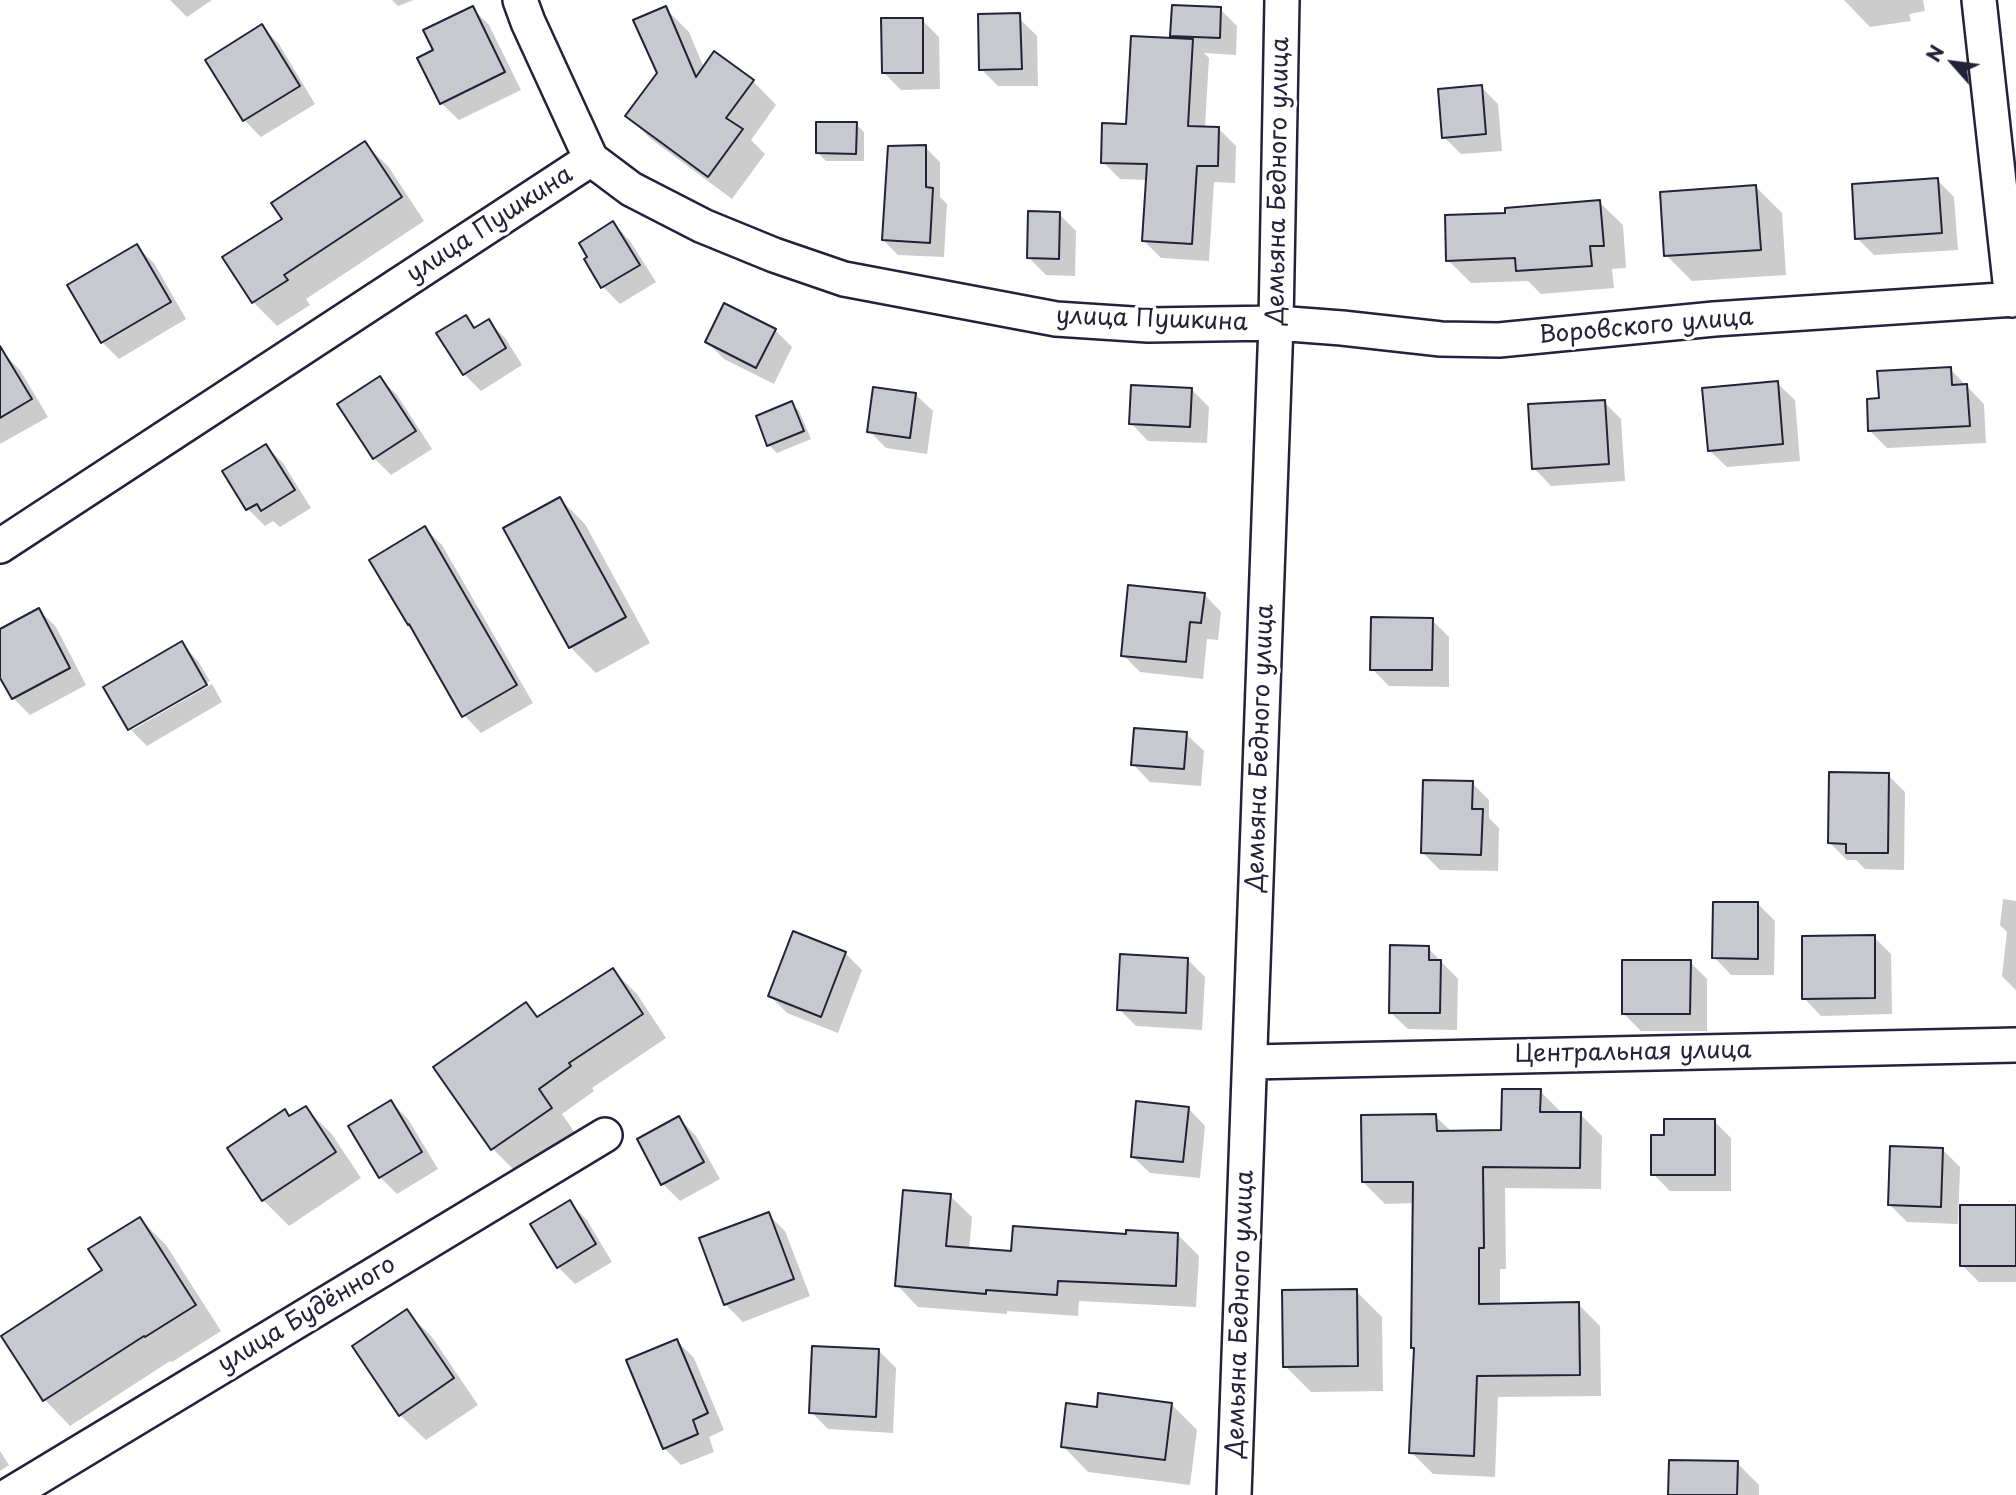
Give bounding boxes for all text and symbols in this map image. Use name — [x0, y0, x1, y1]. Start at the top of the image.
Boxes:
north arrow — [1918, 28, 1988, 98]
street label: Демьяна Бедного улица — [1262, 37, 1296, 325]
text: N — [1919, 40, 1950, 66]
street label: улица Пушкина — [402, 161, 578, 289]
street label: улица Пушкина — [1056, 302, 1248, 338]
street label: Воровского улица — [1538, 303, 1754, 351]
street label: Демьяна Бедного улица — [1242, 604, 1280, 892]
street label: Центральная улица — [1514, 1037, 1752, 1069]
street label: Демьяна Бедного улица — [1222, 1170, 1260, 1458]
street label: улица Будённого — [213, 1251, 401, 1379]

